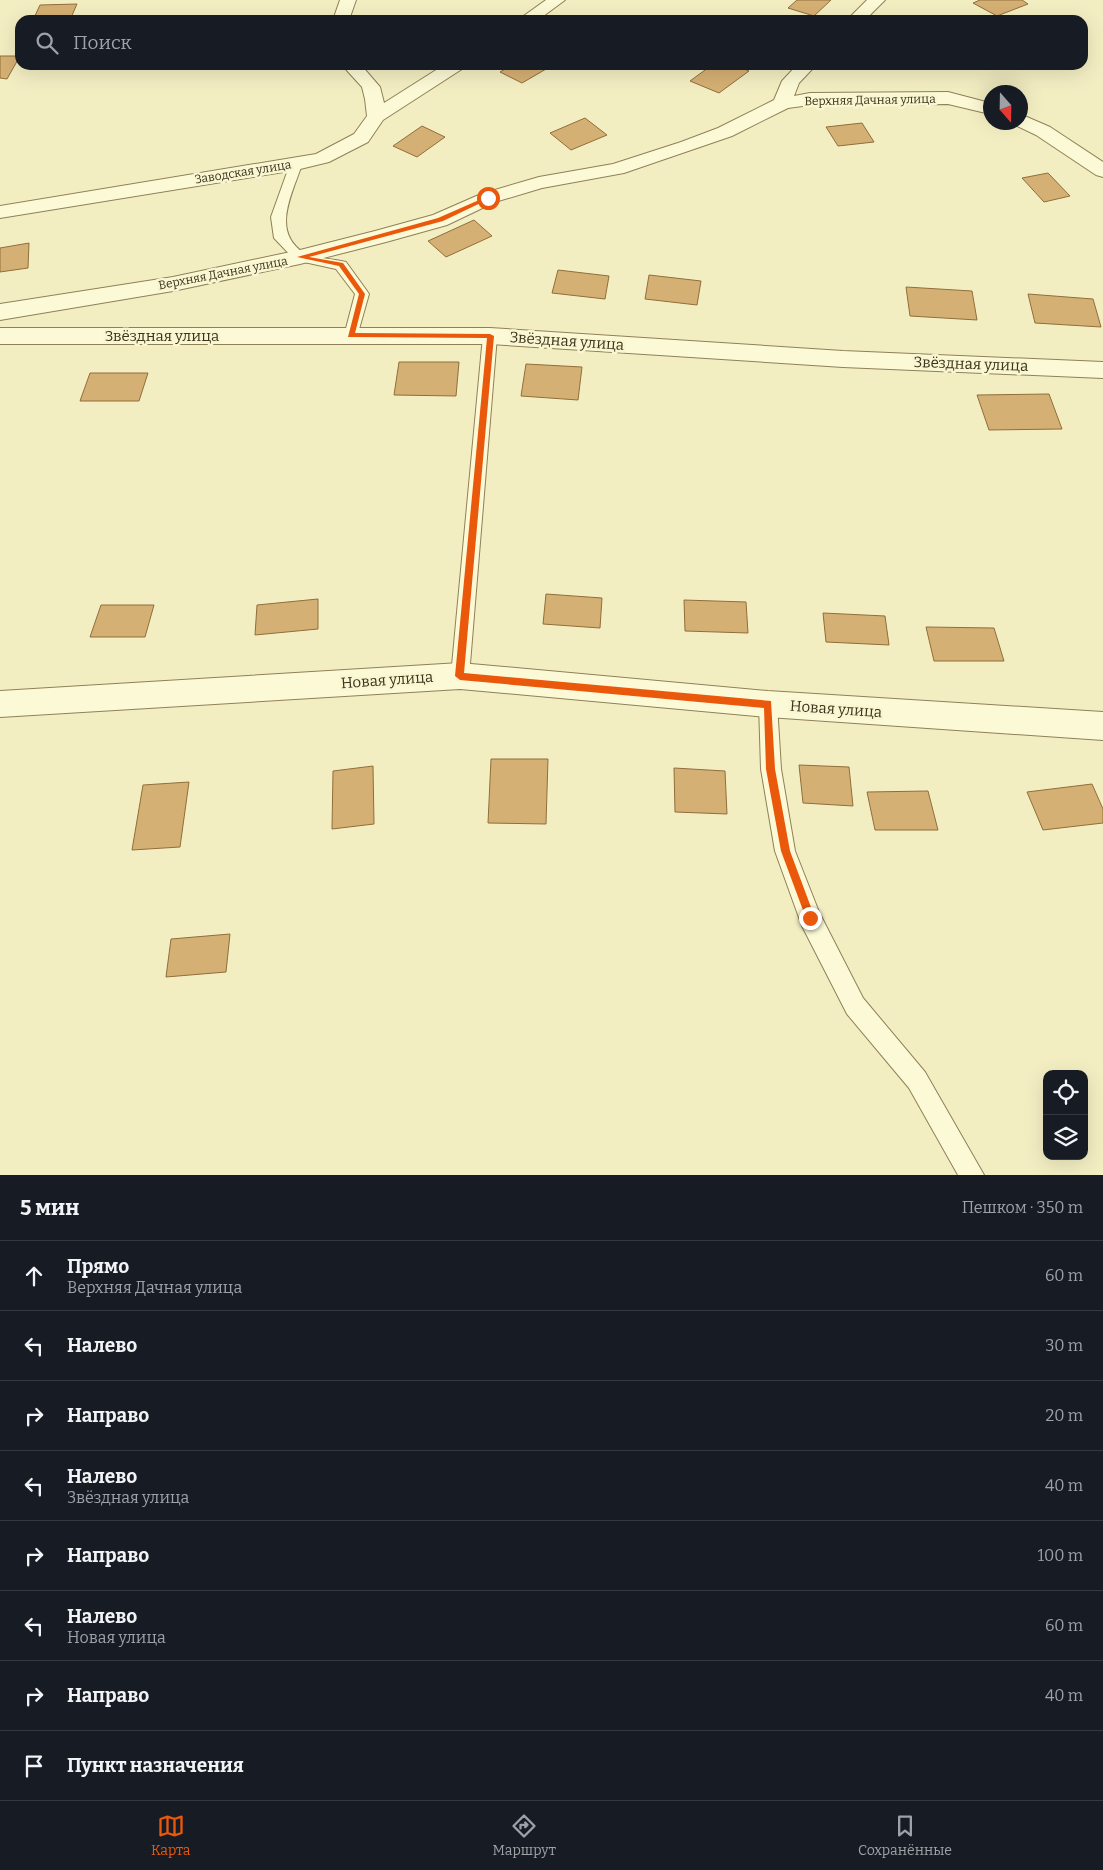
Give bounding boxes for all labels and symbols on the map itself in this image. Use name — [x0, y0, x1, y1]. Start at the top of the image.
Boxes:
north arrow — [983, 85, 1028, 130]
street label: Верхняя Дачная улица — [804, 92, 936, 108]
street label: Заводская улица — [194, 157, 293, 187]
route start — [477, 187, 500, 210]
street label: Верхняя Дачная улица — [157, 254, 289, 292]
street label: Звёздная улица — [105, 327, 219, 345]
street label: Звёздная улица — [509, 328, 625, 354]
street label: Звёздная улица — [913, 353, 1029, 375]
street label: Новая улица — [340, 668, 434, 692]
street label: Новая улица — [789, 697, 883, 721]
route end — [799, 907, 822, 930]

